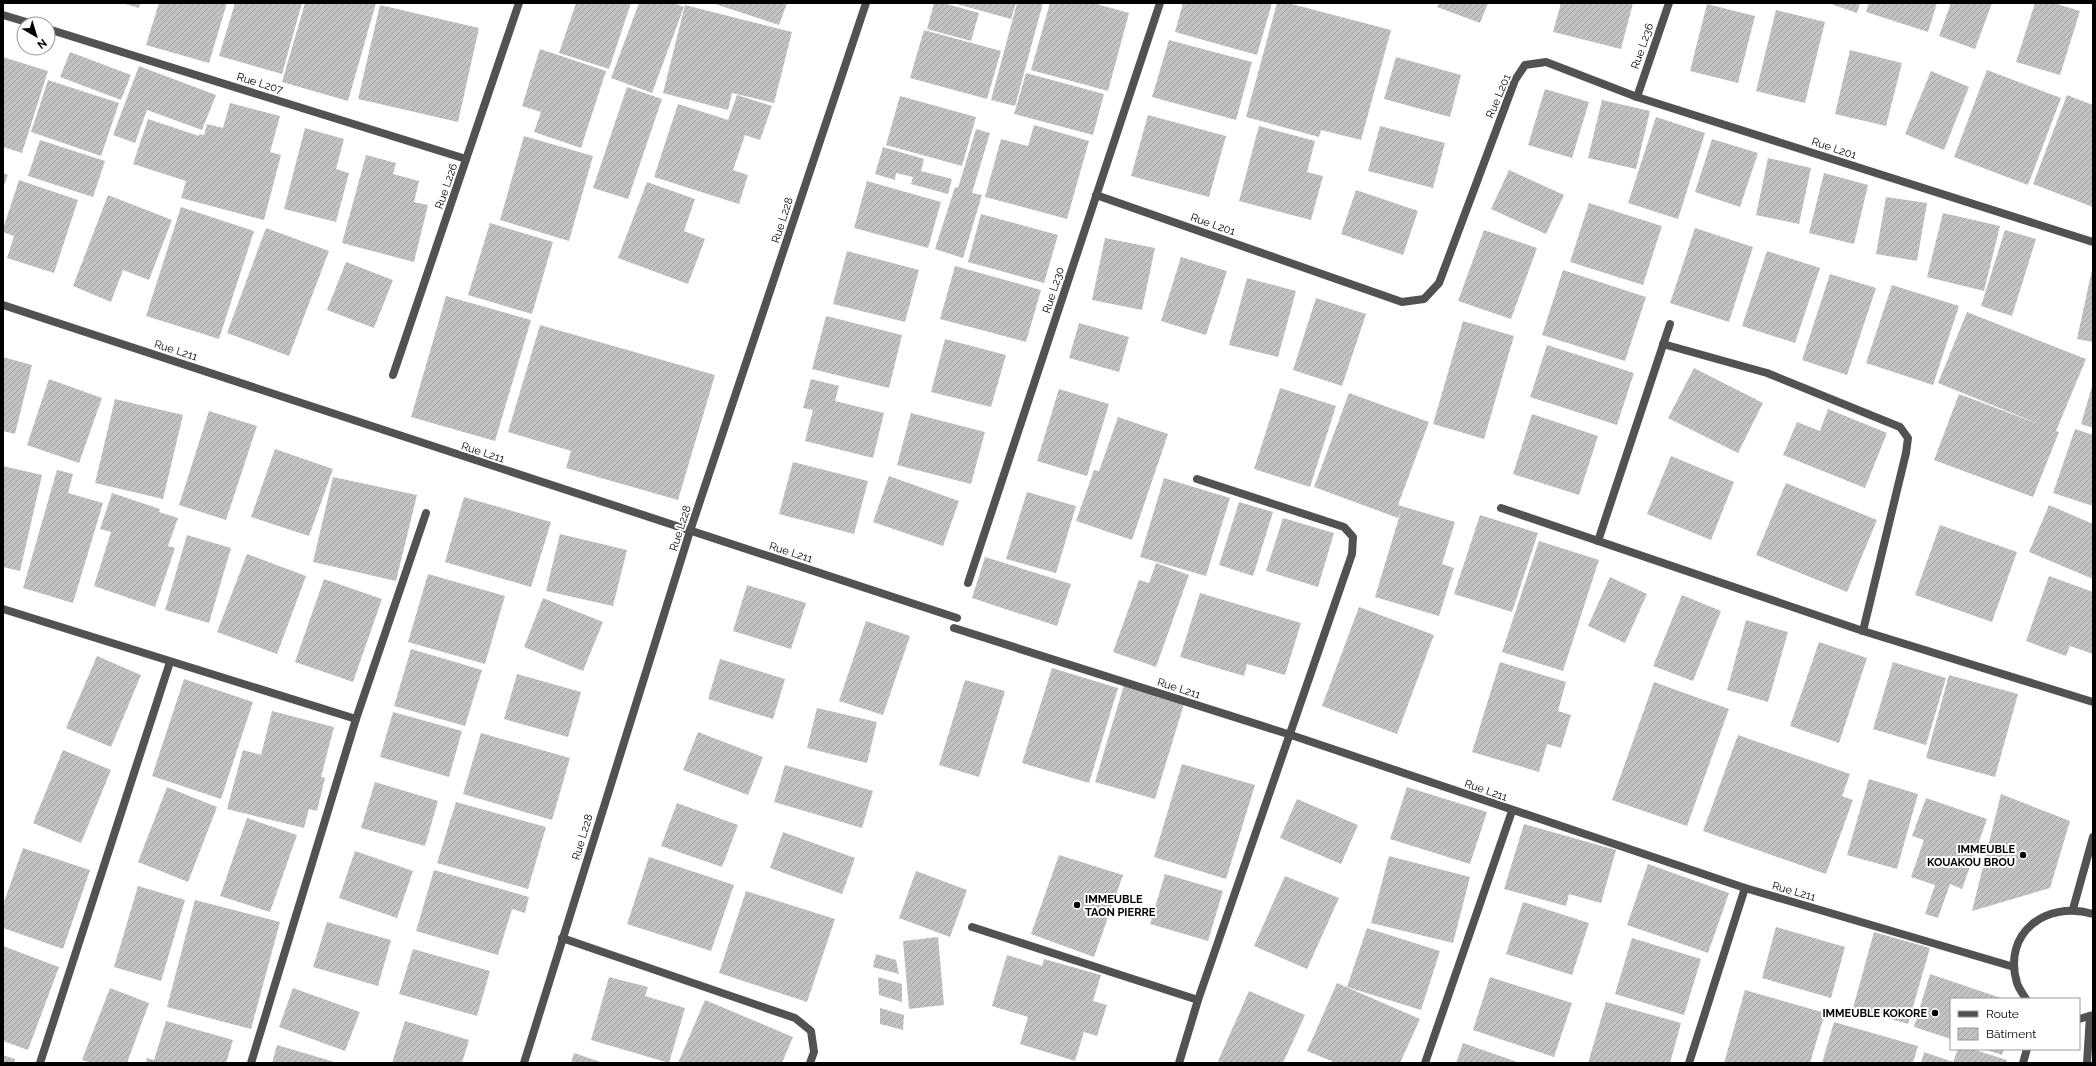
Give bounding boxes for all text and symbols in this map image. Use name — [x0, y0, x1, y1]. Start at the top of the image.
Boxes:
north arrow — [16, 16, 56, 56]
street label: Rue L236 — [1629, 21, 1656, 71]
text: N — [35, 36, 49, 51]
street label: Rue L207 — [235, 70, 285, 97]
street label: Rue L201 — [1483, 72, 1514, 120]
street label: Rue L201 — [1810, 135, 1858, 162]
street label: Rue L226 — [433, 161, 460, 211]
street label: Rue L228 — [769, 196, 796, 245]
street label: Rue L201 — [1189, 211, 1237, 238]
street label: Rue L230 — [1040, 265, 1067, 315]
street label: Rue L211 — [153, 337, 199, 364]
street label: Rue L211 — [460, 439, 506, 466]
street label: Rue L228 — [667, 504, 694, 553]
street label: Rue L211 — [768, 539, 814, 566]
street label: Rue L211 — [1156, 675, 1202, 702]
street label: Rue L211 — [1463, 777, 1509, 804]
street label: Rue L228 — [569, 813, 596, 862]
place label: IMMEUBLE KOUAKOU BROU — [1927, 843, 2015, 869]
marker: IMMEUBLE KOUAKOU BROU — [2018, 850, 2028, 860]
street label: Rue L211 — [1771, 879, 1817, 904]
place label: IMMEUBLE TAON PIERRE — [1085, 893, 1156, 919]
marker: IMMEUBLE TAON PIERRE — [1072, 900, 1082, 910]
legend — [1950, 998, 2080, 1050]
place label: IMMEUBLE KOKORE — [1822, 1007, 1927, 1020]
text: Route — [1986, 1007, 2019, 1021]
marker: IMMEUBLE KOKORE — [1930, 1008, 1940, 1018]
text: Bâtiment — [1986, 1027, 2036, 1041]

